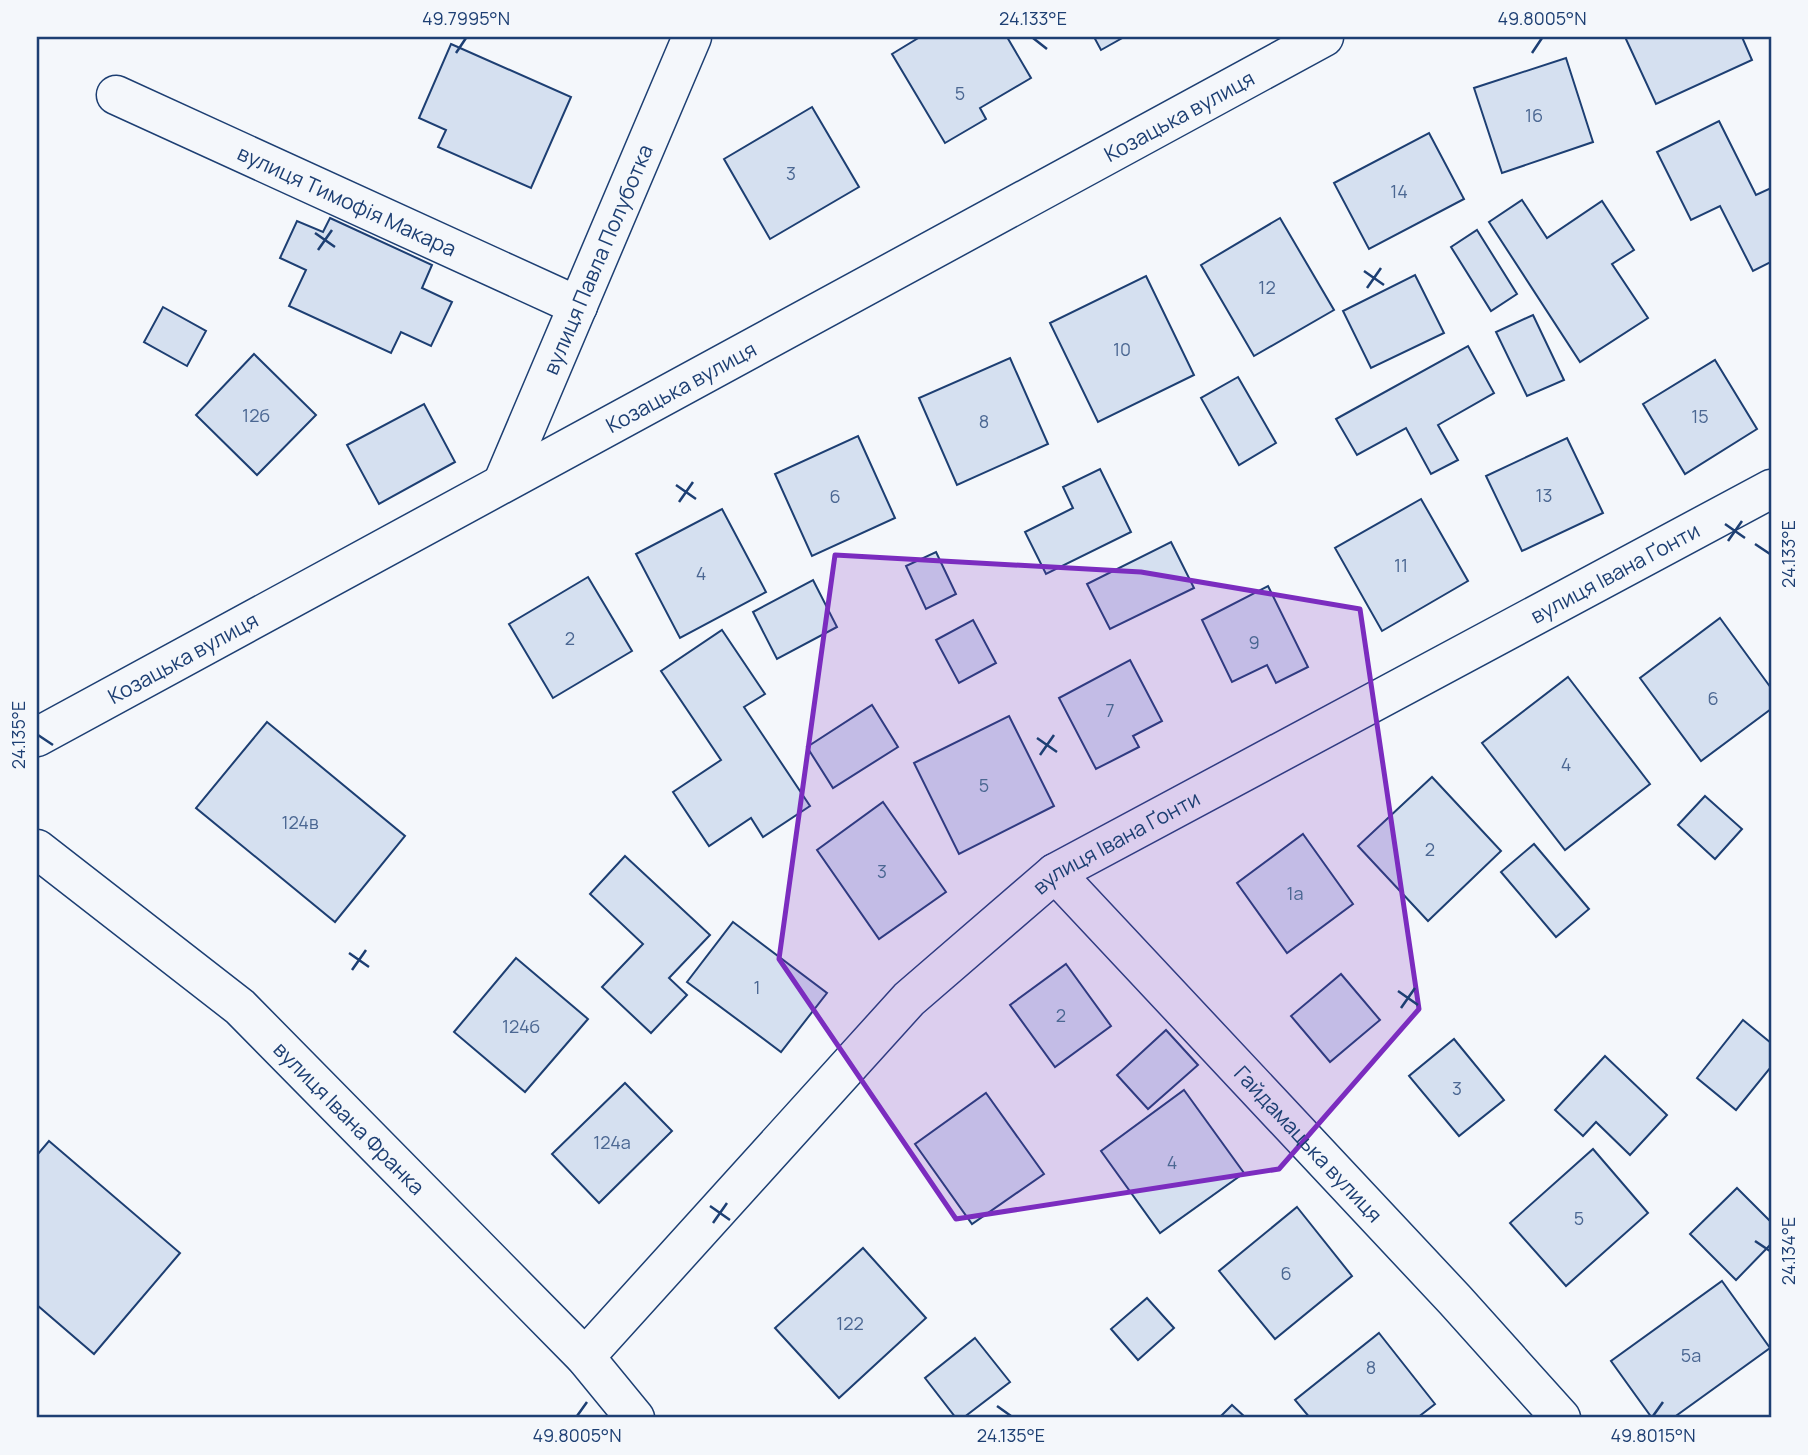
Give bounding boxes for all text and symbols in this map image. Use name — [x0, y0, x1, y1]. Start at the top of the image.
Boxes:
text: 49.7995°N — [422, 6, 510, 30]
text: 24.133°E — [999, 6, 1067, 30]
text: 49.8005°N — [1497, 6, 1587, 30]
street label: Козацька вулиця — [1099, 64, 1259, 168]
house number: 5 — [955, 81, 965, 105]
house number: 16 — [1525, 103, 1543, 127]
street label: вулиця Тимофія Макара — [233, 138, 461, 263]
street label: вулиця Павла Полуботка — [536, 140, 659, 379]
house number: 3 — [786, 161, 796, 185]
house number: 14 — [1390, 179, 1408, 203]
house number: 12 — [1258, 275, 1276, 299]
street label: Козацька вулиця — [601, 335, 761, 439]
house number: 10 — [1113, 337, 1131, 361]
house number: 12б — [242, 403, 270, 427]
house number: 15 — [1691, 404, 1709, 428]
house number: 8 — [979, 409, 989, 433]
house number: 13 — [1536, 483, 1552, 507]
house number: 6 — [829, 484, 841, 508]
street label: вулиця Івана Ґонти — [1525, 516, 1704, 629]
text: 24.133°E — [1776, 520, 1800, 588]
house number: 11 — [1394, 553, 1408, 577]
house number: 4 — [696, 561, 706, 585]
street label: Козацька вулиця — [103, 605, 263, 710]
house number: 2 — [565, 626, 575, 650]
house number: 9 — [1248, 630, 1260, 654]
house number: 6 — [1707, 686, 1719, 710]
house number: 7 — [1105, 698, 1115, 722]
text: 24.135°E — [6, 701, 30, 769]
house number: 4 — [1561, 752, 1571, 776]
house number: 5 — [979, 773, 989, 797]
street label: вулиця Івана Ґонти — [1026, 784, 1205, 900]
house number: 124в — [281, 810, 319, 834]
house number: 2 — [1425, 837, 1435, 861]
house number: 3 — [877, 859, 887, 883]
house number: 1а — [1286, 881, 1304, 905]
house number: 1 — [753, 975, 761, 999]
house number: 2 — [1056, 1003, 1066, 1027]
house number: 124б — [502, 1014, 540, 1038]
street label: вулиця Івана Франка — [268, 1035, 431, 1201]
street label: Гайдамацька вулиця — [1228, 1059, 1389, 1228]
house number: 3 — [1452, 1076, 1462, 1100]
house number: 124а — [593, 1130, 631, 1154]
house number: 4 — [1167, 1150, 1177, 1174]
house number: 5 — [1574, 1206, 1584, 1230]
text: 24.134°E — [1776, 1217, 1800, 1285]
house number: 6 — [1280, 1261, 1292, 1285]
house number: 122 — [836, 1311, 864, 1335]
house number: 5а — [1681, 1343, 1701, 1367]
house number: 8 — [1366, 1355, 1376, 1379]
text: 49.8005°N — [532, 1423, 622, 1447]
text: 24.135°E — [977, 1423, 1045, 1447]
text: 49.8015°N — [1610, 1423, 1696, 1447]

